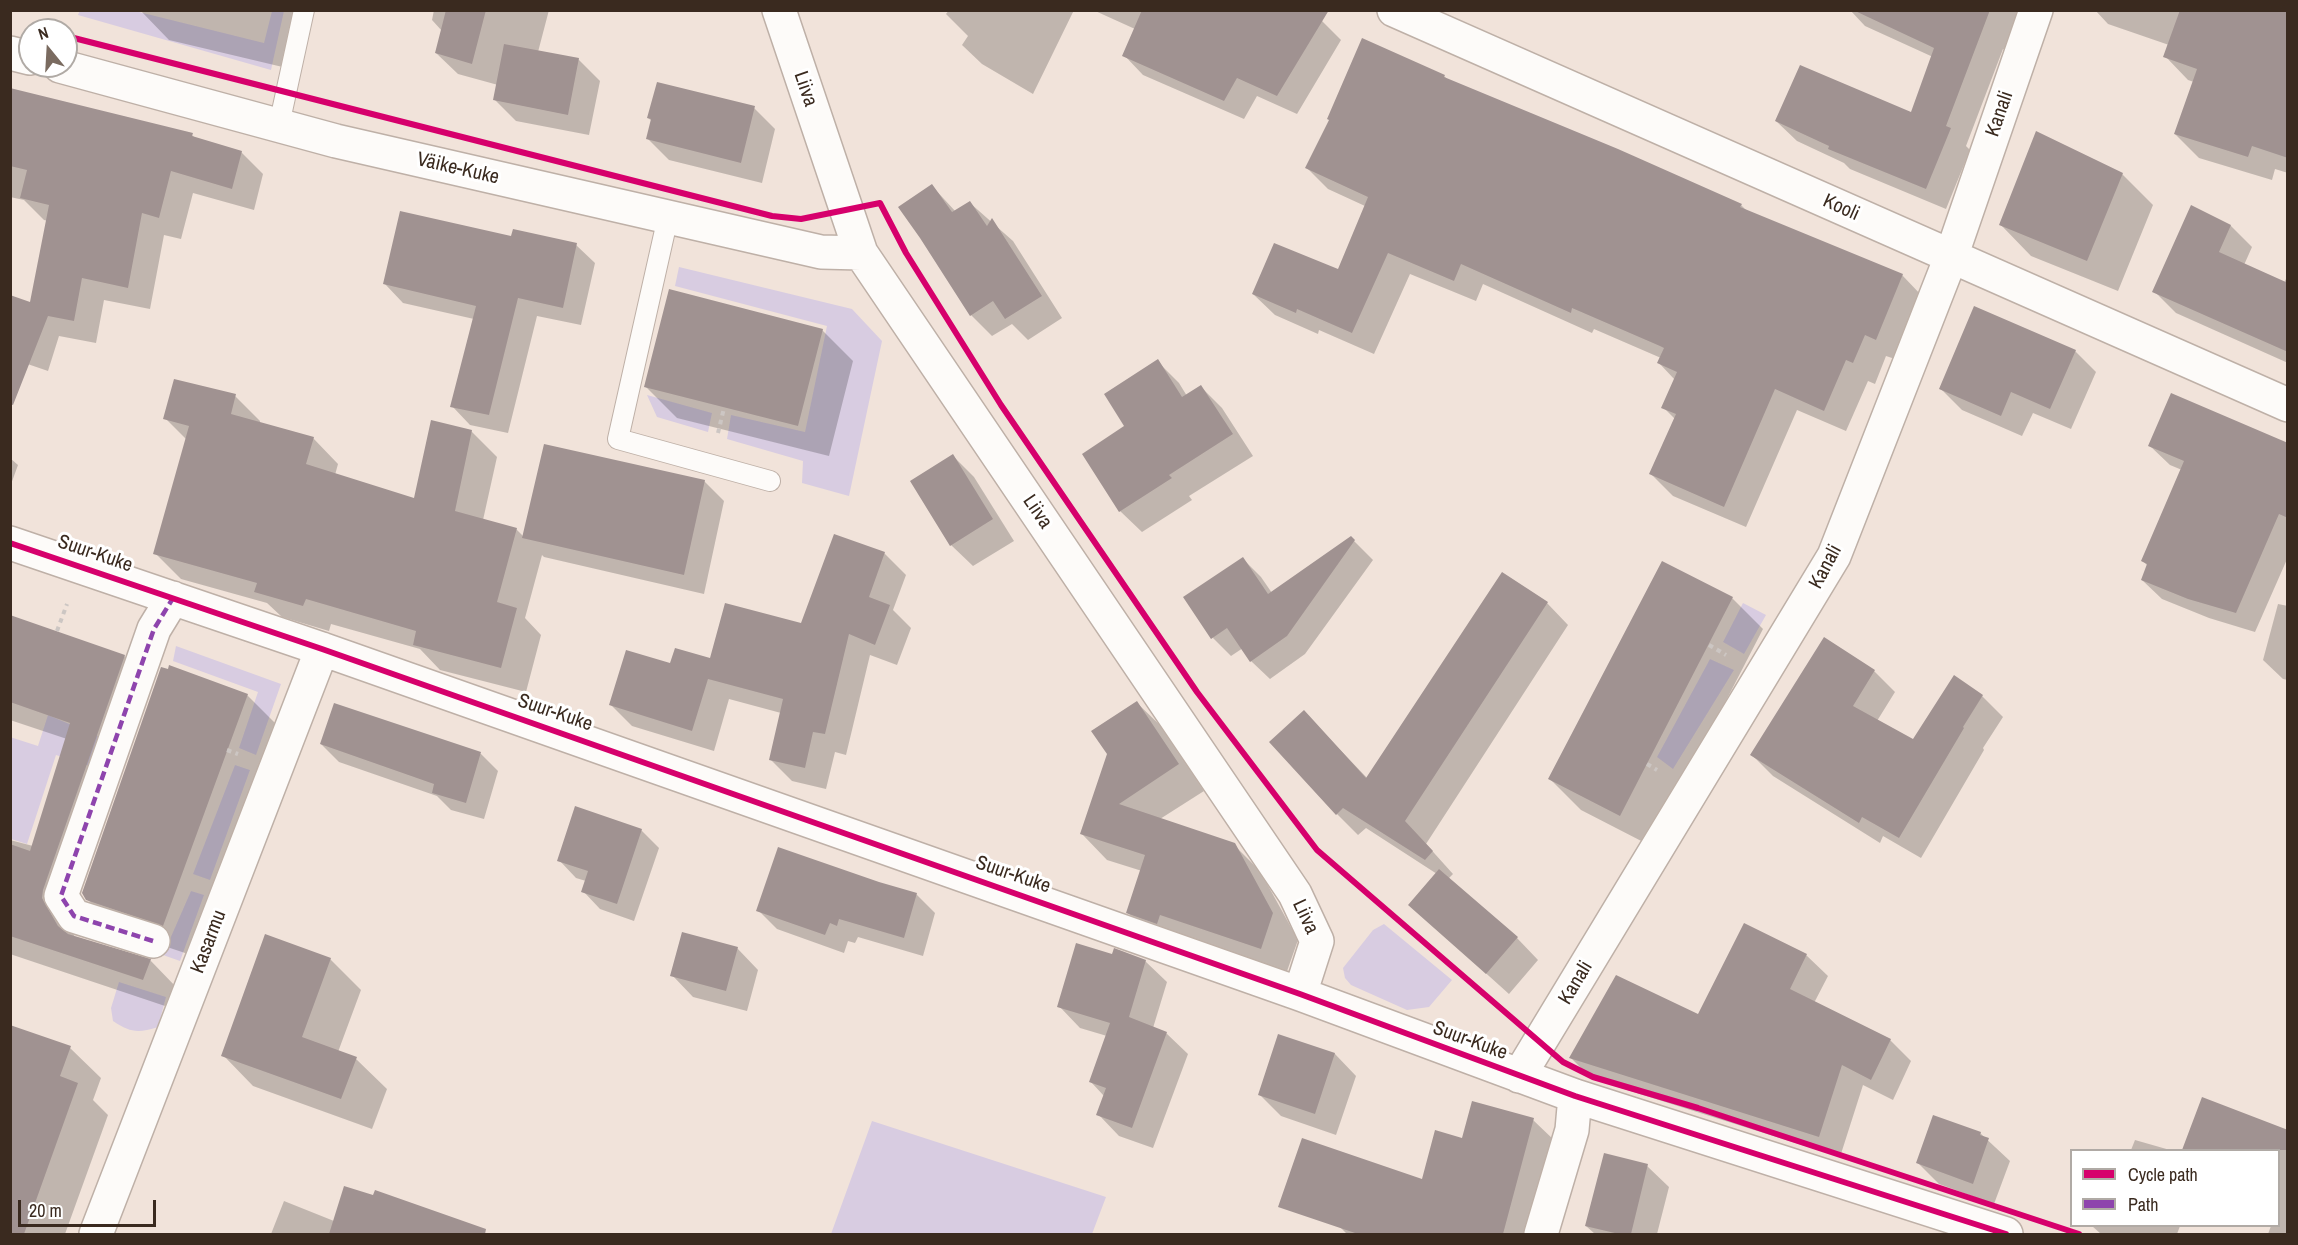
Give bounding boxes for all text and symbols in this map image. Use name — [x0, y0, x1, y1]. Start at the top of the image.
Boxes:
north arrow — [18, 18, 78, 78]
text: N — [35, 21, 51, 45]
street label: Liiva — [788, 68, 822, 110]
street label: Kanali — [1981, 88, 2019, 140]
street label: Väike-Kuke — [415, 148, 501, 190]
street label: Kooli — [1819, 189, 1863, 227]
street label: Liiva — [1017, 491, 1057, 533]
street label: Suur-Kuke — [54, 530, 136, 578]
street label: Kanali — [1804, 541, 1848, 593]
street label: Suur-Kuke — [514, 689, 596, 737]
street label: Suur-Kuke — [972, 851, 1054, 899]
street label: Liiva — [1287, 896, 1323, 938]
street label: Kasarmu — [186, 907, 232, 977]
street label: Kanali — [1554, 957, 1598, 1009]
street label: Suur-Kuke — [1429, 1016, 1511, 1066]
legend — [2070, 1149, 2280, 1227]
text: Cycle path — [2128, 1162, 2198, 1187]
scale bar — [21, 1188, 159, 1226]
text: Path — [2128, 1192, 2158, 1217]
text: 20 m — [29, 1198, 62, 1223]

